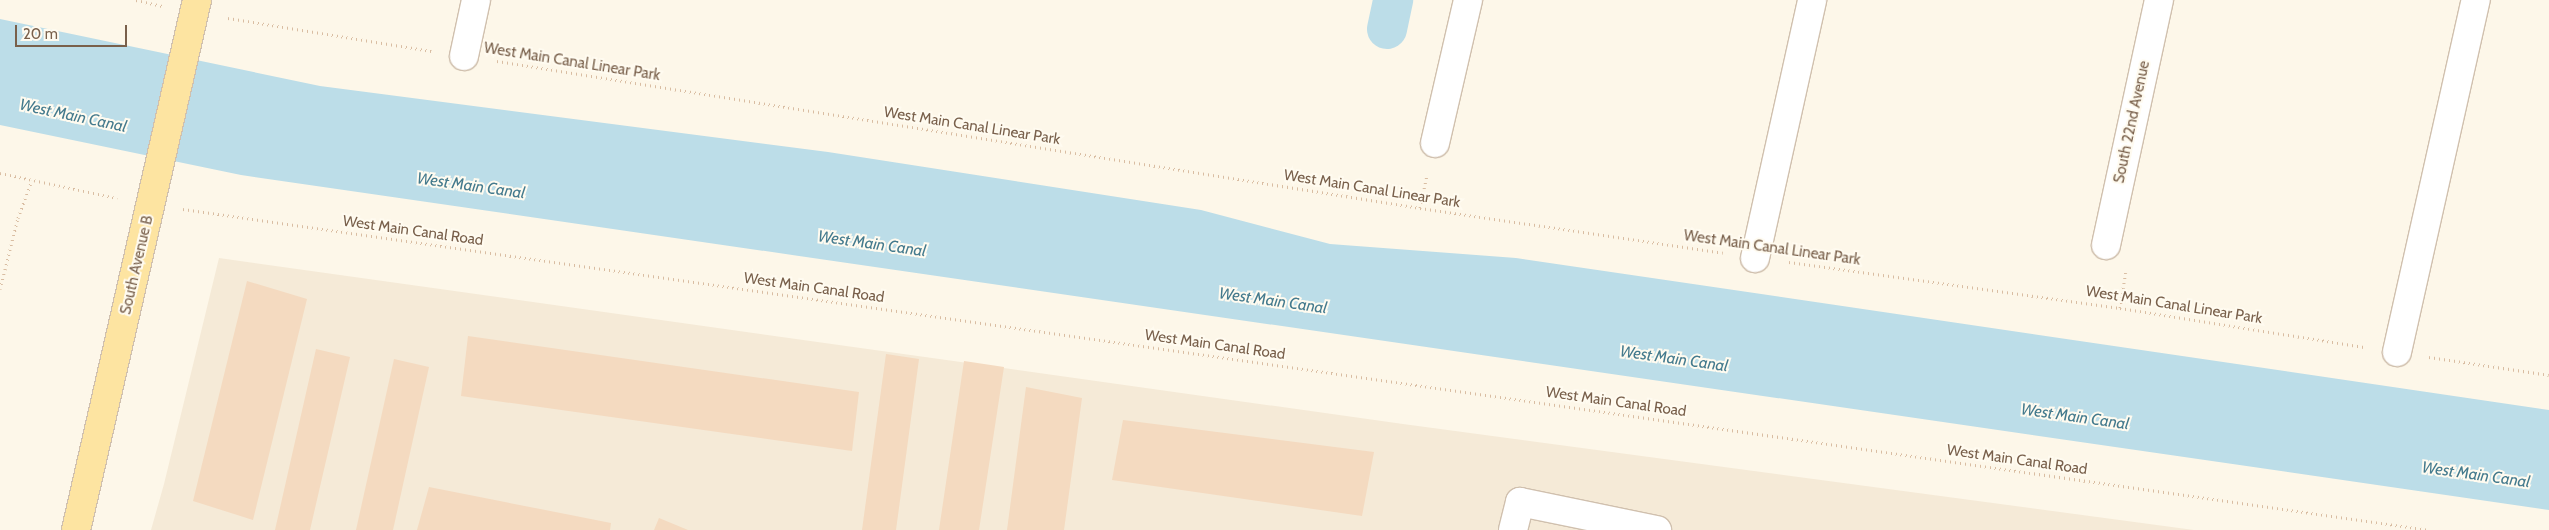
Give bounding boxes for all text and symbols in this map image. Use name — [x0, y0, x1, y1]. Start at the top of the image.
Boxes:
scale bar — [18, 15, 130, 47]
text: 20 m — [23, 25, 58, 43]
street label: West Main Canal Linear Park — [483, 39, 661, 85]
street label: South 22nd Avenue — [2110, 59, 2154, 185]
water label: West Main Canal — [18, 95, 128, 137]
street label: West Main Canal Linear Park — [883, 103, 1061, 149]
street label: West Main Canal Linear Park — [1283, 166, 1461, 212]
water label: West Main Canal — [416, 169, 526, 203]
street label: West Main Canal Road — [342, 212, 484, 250]
street label: South Avenue B — [117, 214, 157, 316]
water label: West Main Canal — [817, 227, 927, 261]
street label: West Main Canal Linear Park — [1683, 227, 1861, 269]
street label: West Main Canal Road — [743, 269, 885, 307]
street label: West Main Canal Linear Park — [2085, 282, 2263, 328]
water label: West Main Canal — [1218, 284, 1328, 318]
street label: West Main Canal Road — [1144, 326, 1286, 364]
water label: West Main Canal — [1619, 342, 1729, 376]
street label: West Main Canal Road — [1545, 383, 1687, 421]
water label: West Main Canal — [2020, 400, 2130, 434]
street label: West Main Canal Road — [1946, 441, 2088, 479]
water label: West Main Canal — [2421, 458, 2531, 492]

